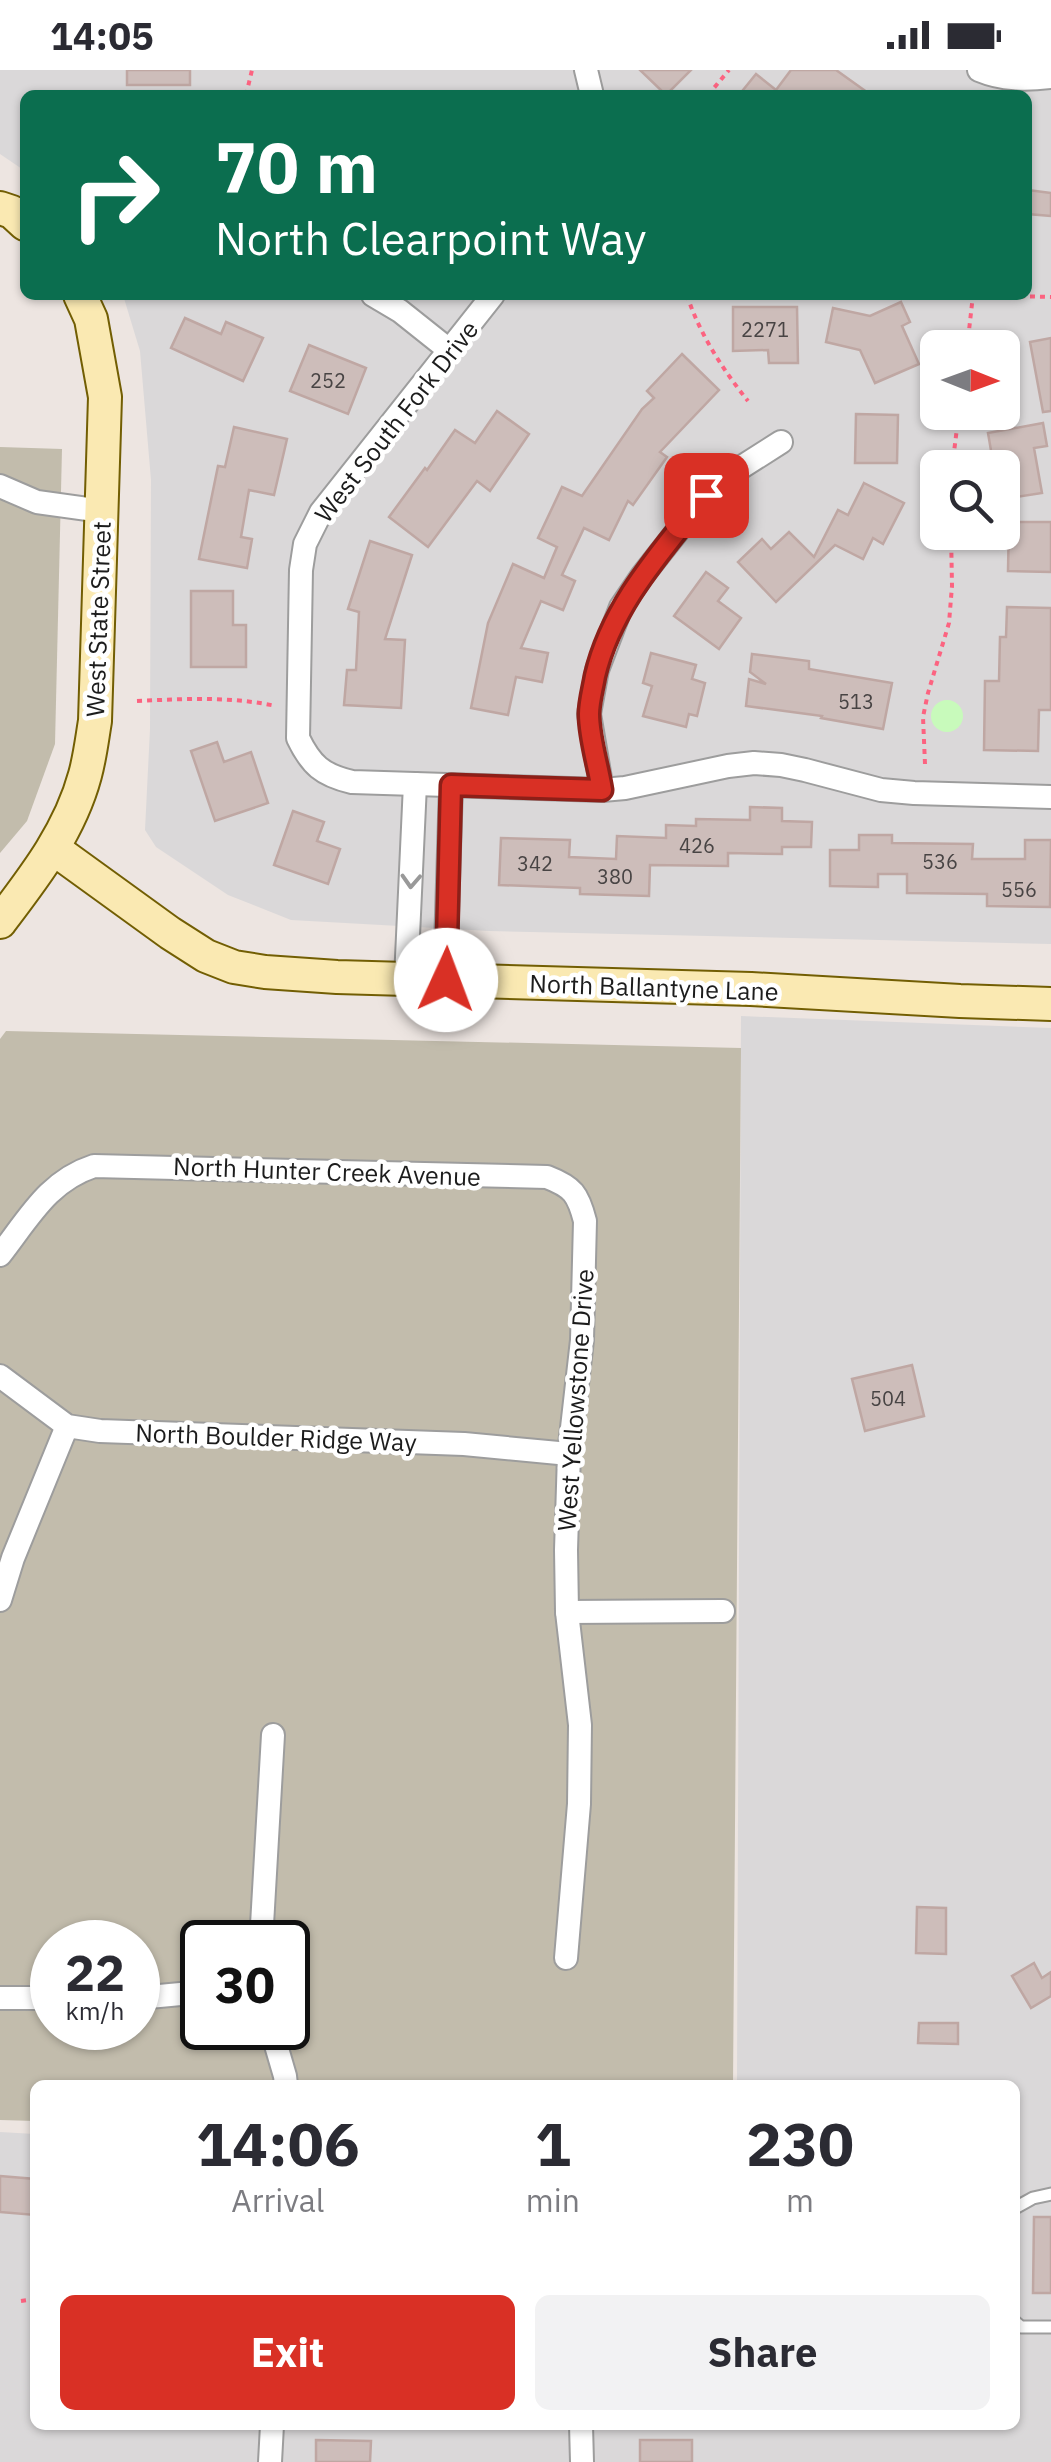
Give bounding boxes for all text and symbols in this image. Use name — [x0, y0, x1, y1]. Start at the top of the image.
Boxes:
text: 14:05 — [50, 11, 154, 60]
text: 70 m — [215, 121, 378, 212]
icon: right — [50, 130, 180, 260]
text: North Clearpoint Way — [215, 209, 647, 267]
street label: West South Fork Drive — [307, 313, 485, 529]
house number: 2271 — [741, 316, 789, 343]
north arrow — [920, 330, 1020, 430]
map controls — [920, 330, 1020, 550]
house number: 252 — [310, 367, 346, 394]
button: search — [920, 450, 1020, 550]
pin — [664, 453, 749, 538]
icon: arrive — [679, 468, 734, 523]
street label: West State Street — [78, 521, 118, 717]
house number: 513 — [838, 688, 874, 715]
house number: 426 — [679, 832, 715, 859]
house number: 536 — [922, 848, 958, 875]
house number: 342 — [517, 850, 553, 877]
house number: 380 — [597, 863, 633, 890]
one-way arrow — [401, 874, 422, 890]
house number: 556 — [1001, 876, 1037, 903]
position arrow — [394, 928, 498, 1032]
street label: North Ballantyne Lane — [529, 966, 779, 1008]
street label: North Hunter Creek Avenue — [173, 1149, 481, 1193]
street label: West Yellowstone Drive — [549, 1268, 601, 1532]
house number: 504 — [870, 1385, 906, 1412]
street label: North Boulder Ridge Way — [135, 1416, 418, 1458]
speed limit sign: 30 — [180, 1920, 310, 2050]
text: 22 — [65, 1940, 125, 2005]
text: km/h — [66, 1994, 124, 2027]
text: 14:06 — [196, 2104, 360, 2183]
text: 1 — [535, 2104, 571, 2183]
text: 230 — [746, 2104, 854, 2183]
text: Arrival — [231, 2179, 325, 2221]
text: min — [526, 2179, 580, 2221]
text: m — [786, 2179, 814, 2221]
button: Exit — [60, 2295, 515, 2410]
button: Share — [535, 2295, 990, 2410]

